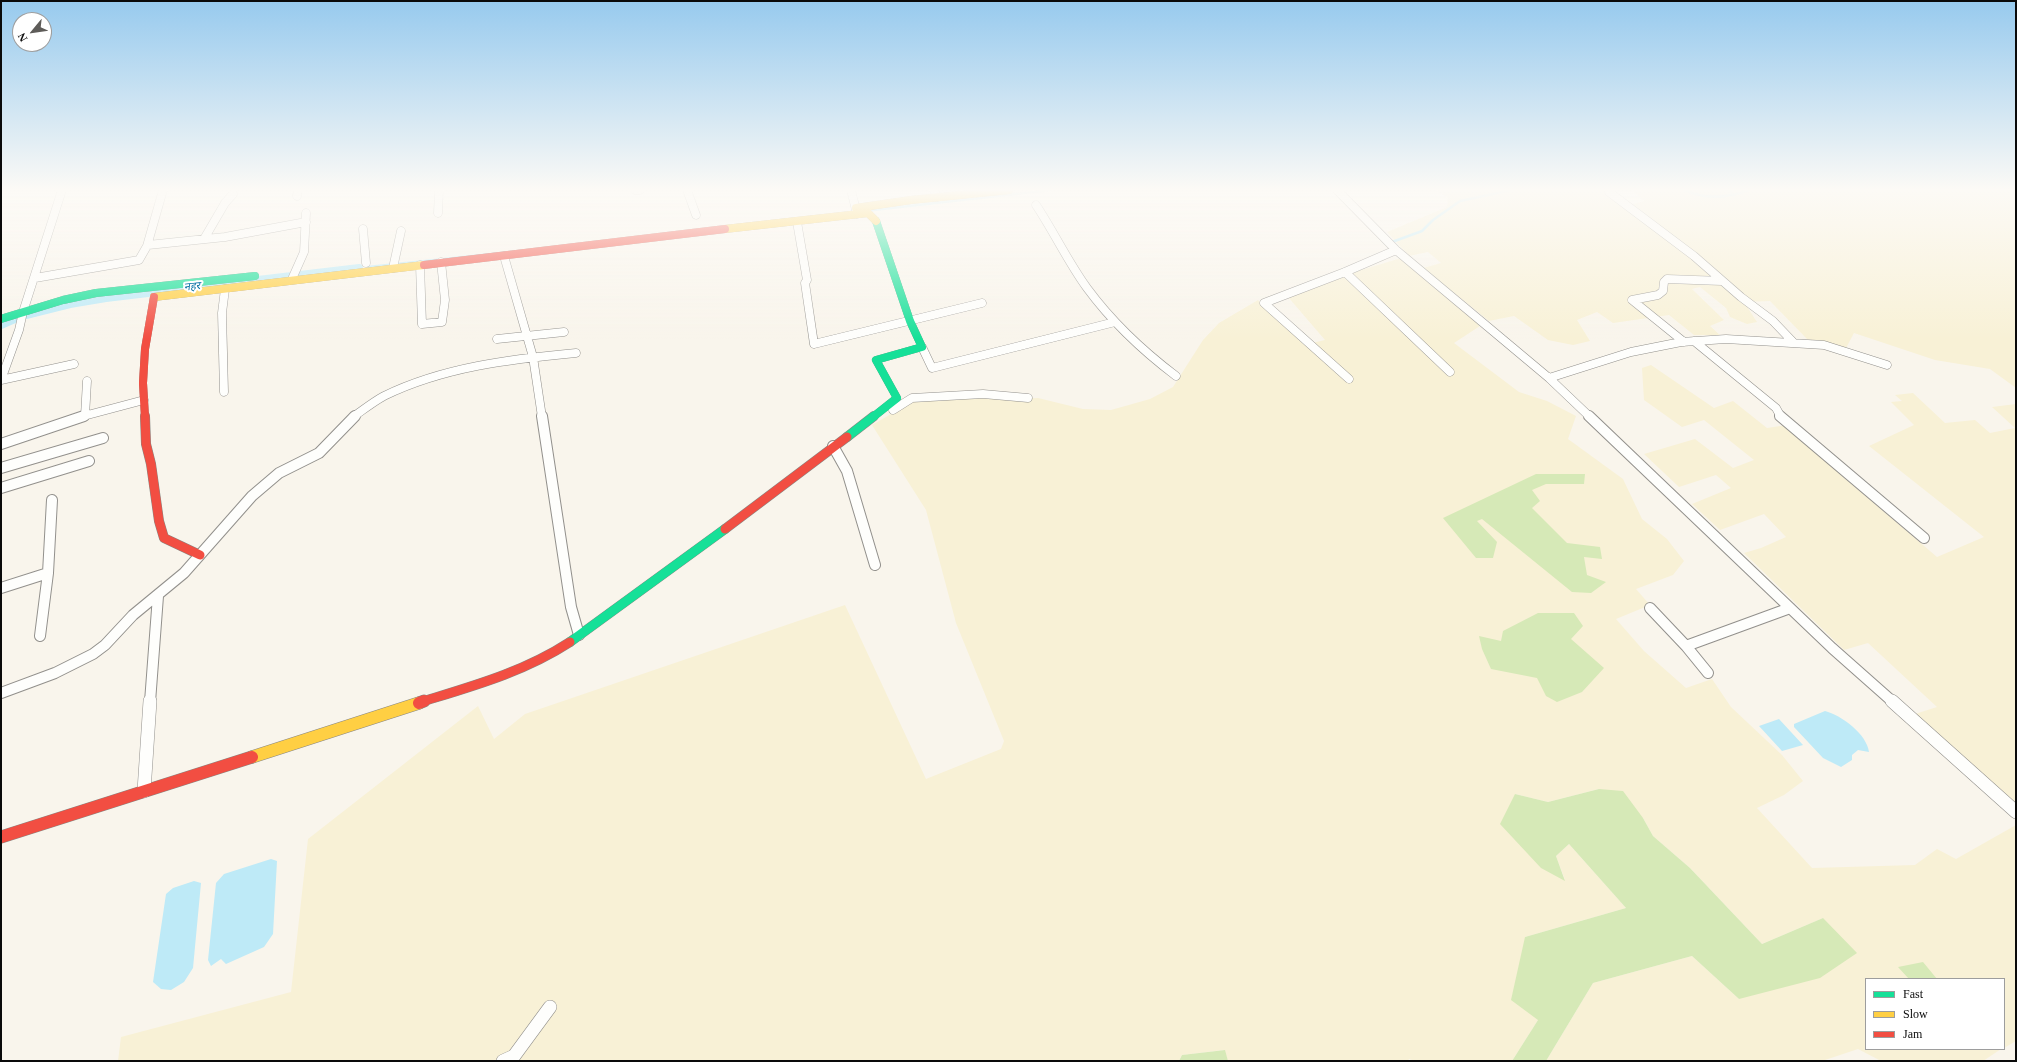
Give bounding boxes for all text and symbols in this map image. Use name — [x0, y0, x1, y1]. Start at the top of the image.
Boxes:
north arrow — [12, 12, 52, 52]
text: N — [15, 31, 30, 44]
water label: नहर — [183, 279, 201, 295]
legend — [1865, 978, 2005, 1050]
text: Fast — [1903, 987, 1923, 1001]
text: Slow — [1903, 1007, 1928, 1021]
text: Jam — [1903, 1027, 1922, 1041]

